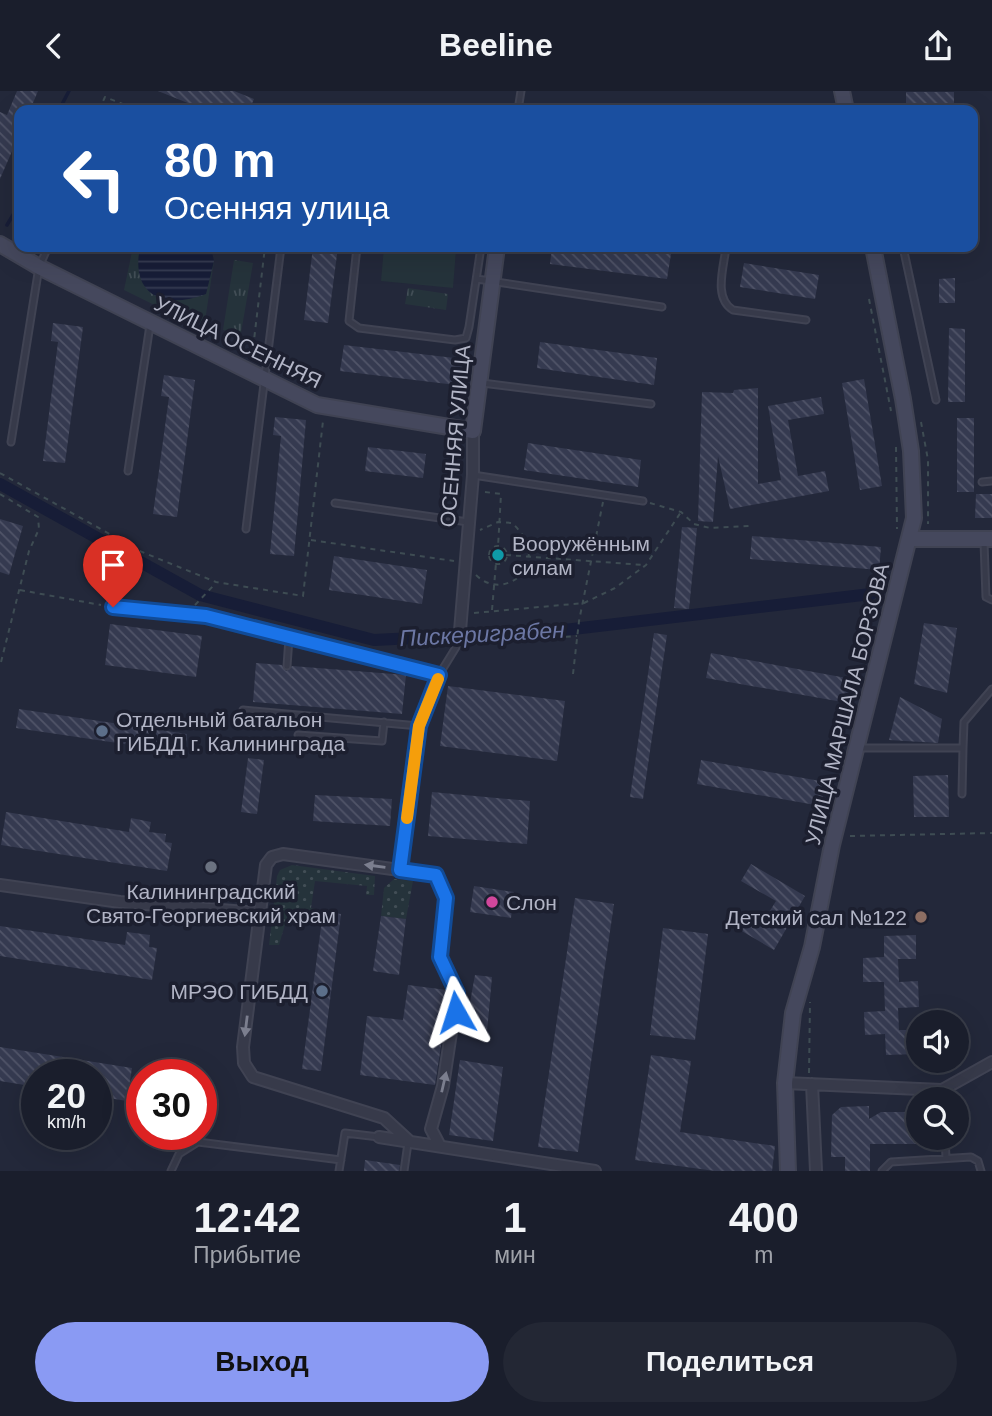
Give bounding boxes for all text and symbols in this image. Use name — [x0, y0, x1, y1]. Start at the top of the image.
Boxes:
icon: back — [35, 27, 73, 65]
text: Beeline — [439, 27, 553, 63]
icon: share — [919, 27, 957, 65]
icon: left — [49, 133, 140, 224]
text: 80 m — [164, 133, 276, 187]
text: Осенняя улица — [164, 190, 390, 226]
street label: УЛИЦА ОСЕННЯЯ — [151, 292, 325, 392]
street label: ОСЕННЯЯ УЛИЦА — [436, 344, 474, 528]
place label: Вооружённым силам — [512, 532, 650, 579]
pin — [83, 535, 143, 607]
icon: arrive — [94, 546, 132, 584]
marker: Вооружённым силам — [490, 547, 506, 563]
street label: УЛИЦА МАРШАЛА БОРЗОВА — [801, 561, 893, 847]
water label: Пискериграбен — [399, 617, 566, 651]
place label: Отдельный батальон ГИБДД г. Калининграда — [116, 708, 345, 755]
marker: Отдельный батальон ГИБДД г. Калининграда — [94, 723, 110, 739]
marker: Калининградский Свято-Георгиевский храм — [203, 859, 219, 875]
one-way arrow — [364, 861, 386, 872]
place label: Калининградский Свято-Георгиевский храм — [86, 880, 336, 927]
place label: Слон — [506, 891, 557, 914]
marker: Слон — [484, 894, 500, 910]
place label: Детский сал №122 — [726, 906, 907, 929]
marker: Детский сал №122 — [913, 909, 929, 925]
position arrow — [419, 975, 493, 1049]
place label: МРЭО ГИБДД — [171, 980, 308, 1003]
marker: МРЭО ГИБДД — [314, 983, 330, 999]
map controls — [906, 1010, 969, 1150]
button: sound — [906, 1010, 969, 1073]
one-way arrow — [240, 1015, 251, 1037]
speed limit sign: 30 — [126, 1059, 217, 1150]
one-way arrow — [438, 1071, 449, 1093]
text: 20 — [47, 1076, 86, 1115]
button: search — [906, 1087, 969, 1150]
text: km/h — [47, 1112, 86, 1132]
text: 12:42 — [193, 1194, 301, 1241]
text: 1 — [503, 1194, 527, 1241]
text: 400 — [729, 1194, 799, 1241]
text: Прибытие — [193, 1242, 301, 1268]
text: мин — [494, 1242, 536, 1268]
text: m — [754, 1242, 773, 1268]
button: Выход — [35, 1322, 489, 1402]
button: Поделиться — [503, 1322, 957, 1402]

